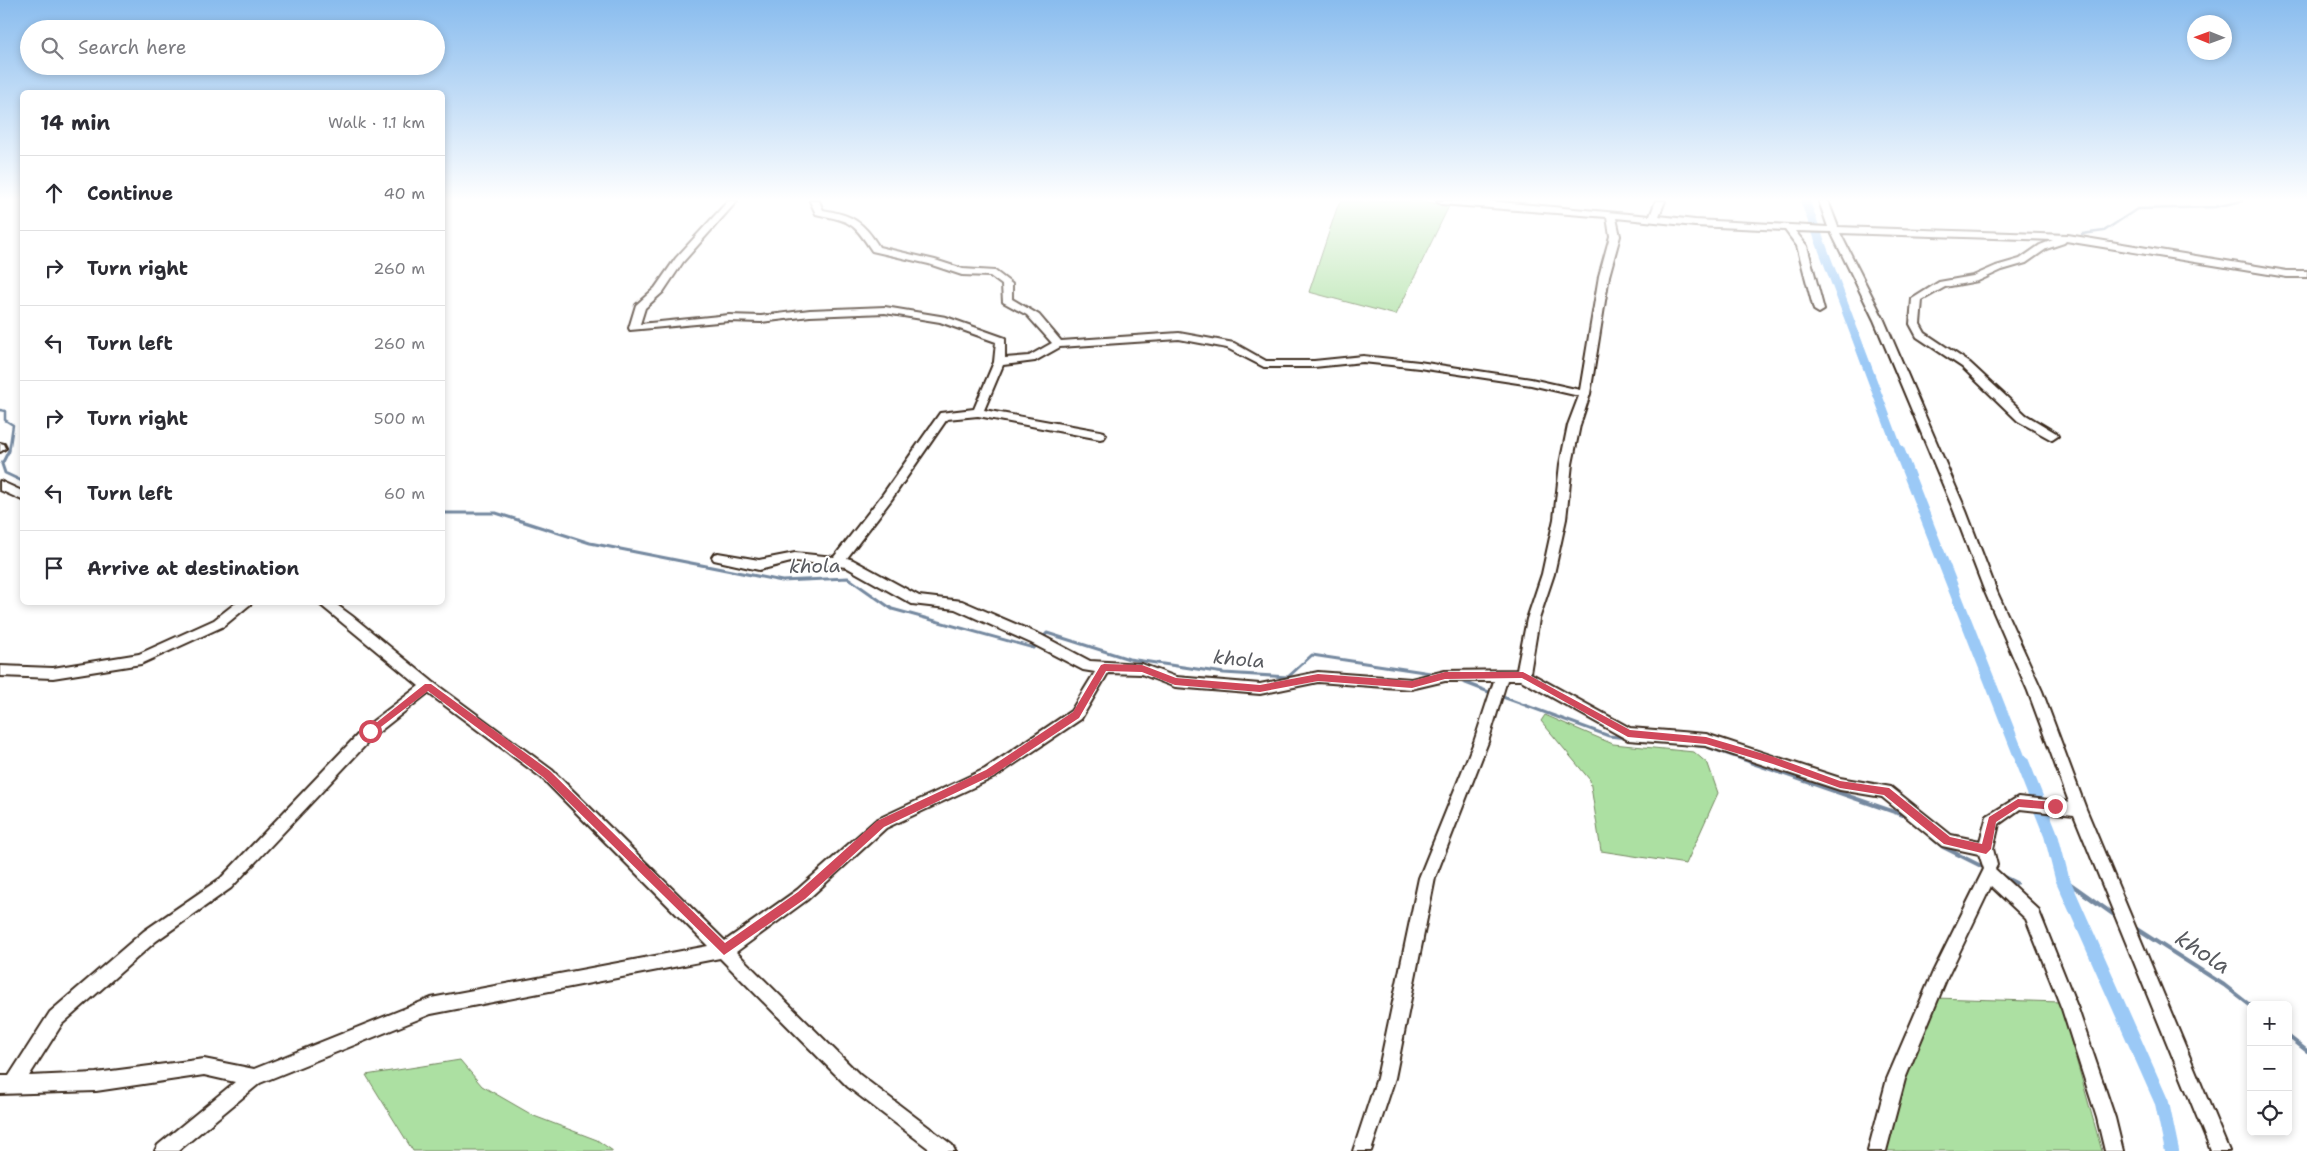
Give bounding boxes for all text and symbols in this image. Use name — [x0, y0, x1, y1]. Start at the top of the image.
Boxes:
north arrow — [2187, 15, 2232, 60]
search box — [20, 20, 445, 75]
icon: search — [38, 34, 66, 62]
text: Search here — [78, 35, 187, 60]
text: 14 min — [40, 109, 110, 137]
text: Walk · 1.1 km — [328, 112, 425, 133]
icon: ahead — [40, 179, 68, 207]
text: Continue — [87, 181, 173, 206]
text: 40 m — [383, 183, 425, 204]
icon: right — [40, 254, 68, 282]
text: Turn right — [87, 256, 188, 281]
text: 260 m — [373, 258, 425, 279]
icon: left — [40, 329, 68, 357]
text: Turn left — [87, 331, 173, 356]
text: 260 m — [373, 333, 425, 354]
icon: right — [40, 404, 68, 432]
text: Turn right — [87, 406, 188, 431]
text: 500 m — [374, 408, 425, 429]
icon: left — [40, 479, 68, 507]
text: Turn left — [87, 481, 173, 506]
text: 60 m — [384, 483, 425, 504]
water label: khola — [789, 553, 841, 579]
icon: arrive — [40, 554, 68, 582]
text: Arrive at destination — [87, 556, 299, 581]
water label: khola — [1212, 644, 1266, 674]
route start — [359, 720, 382, 743]
route end — [2044, 795, 2067, 818]
water label: khola — [2170, 924, 2236, 980]
map controls — [2247, 1001, 2292, 1136]
button: + — [2247, 1001, 2292, 1046]
button: − — [2247, 1046, 2292, 1091]
button: locate — [2247, 1091, 2292, 1136]

